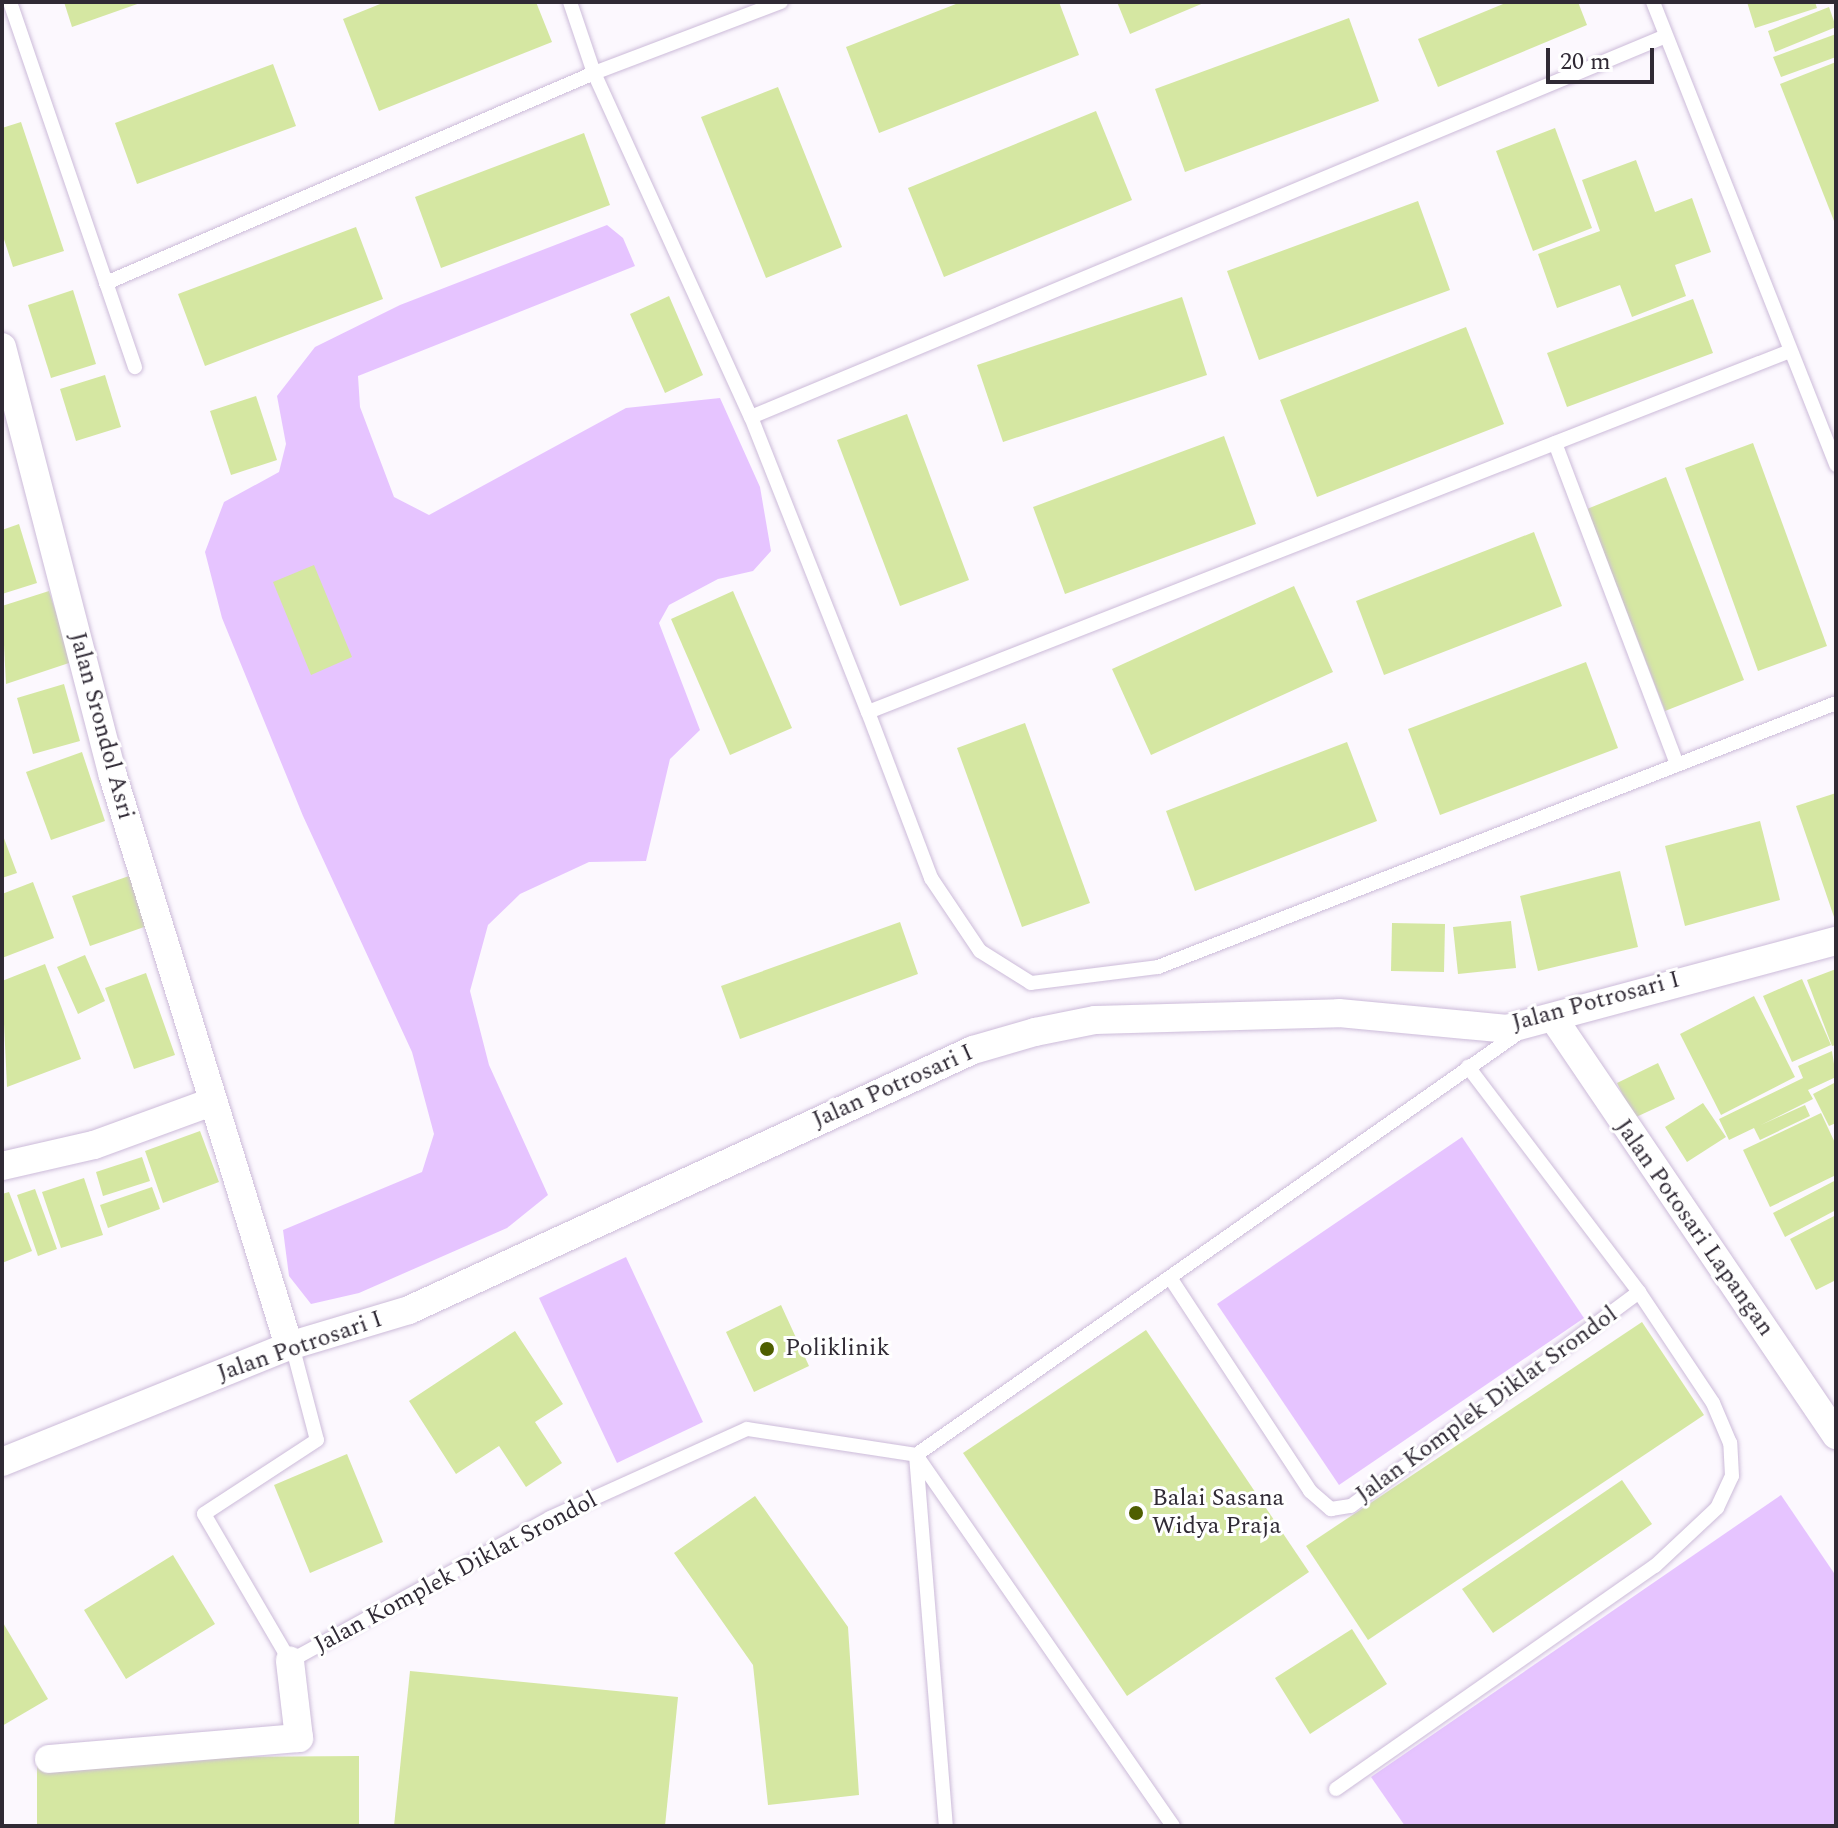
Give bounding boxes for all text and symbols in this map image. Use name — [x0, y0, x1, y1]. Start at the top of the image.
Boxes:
scale bar — [1550, 32, 1658, 82]
text: 20 m — [1560, 44, 1611, 80]
street label: Jalan Srondol Asri — [62, 629, 140, 823]
street label: Jalan Potrosari I — [1509, 966, 1683, 1038]
street label: Jalan Potrosari I — [808, 1039, 978, 1135]
street label: Jalan Potosari Lapangan — [1608, 1114, 1780, 1342]
street label: Jalan Komplek Diklat Srondol — [1351, 1300, 1623, 1510]
street label: Jalan Potrosari I — [214, 1305, 386, 1389]
place label: Poliklinik — [785, 1335, 890, 1363]
marker: Poliklinik — [756, 1338, 778, 1360]
place label: Balai Sasana Widya Praja — [1152, 1485, 1284, 1541]
street label: Jalan Komplek Diklat Srondol — [310, 1486, 602, 1660]
marker: Balai Sasana Widya Praja — [1127, 1504, 1145, 1522]

